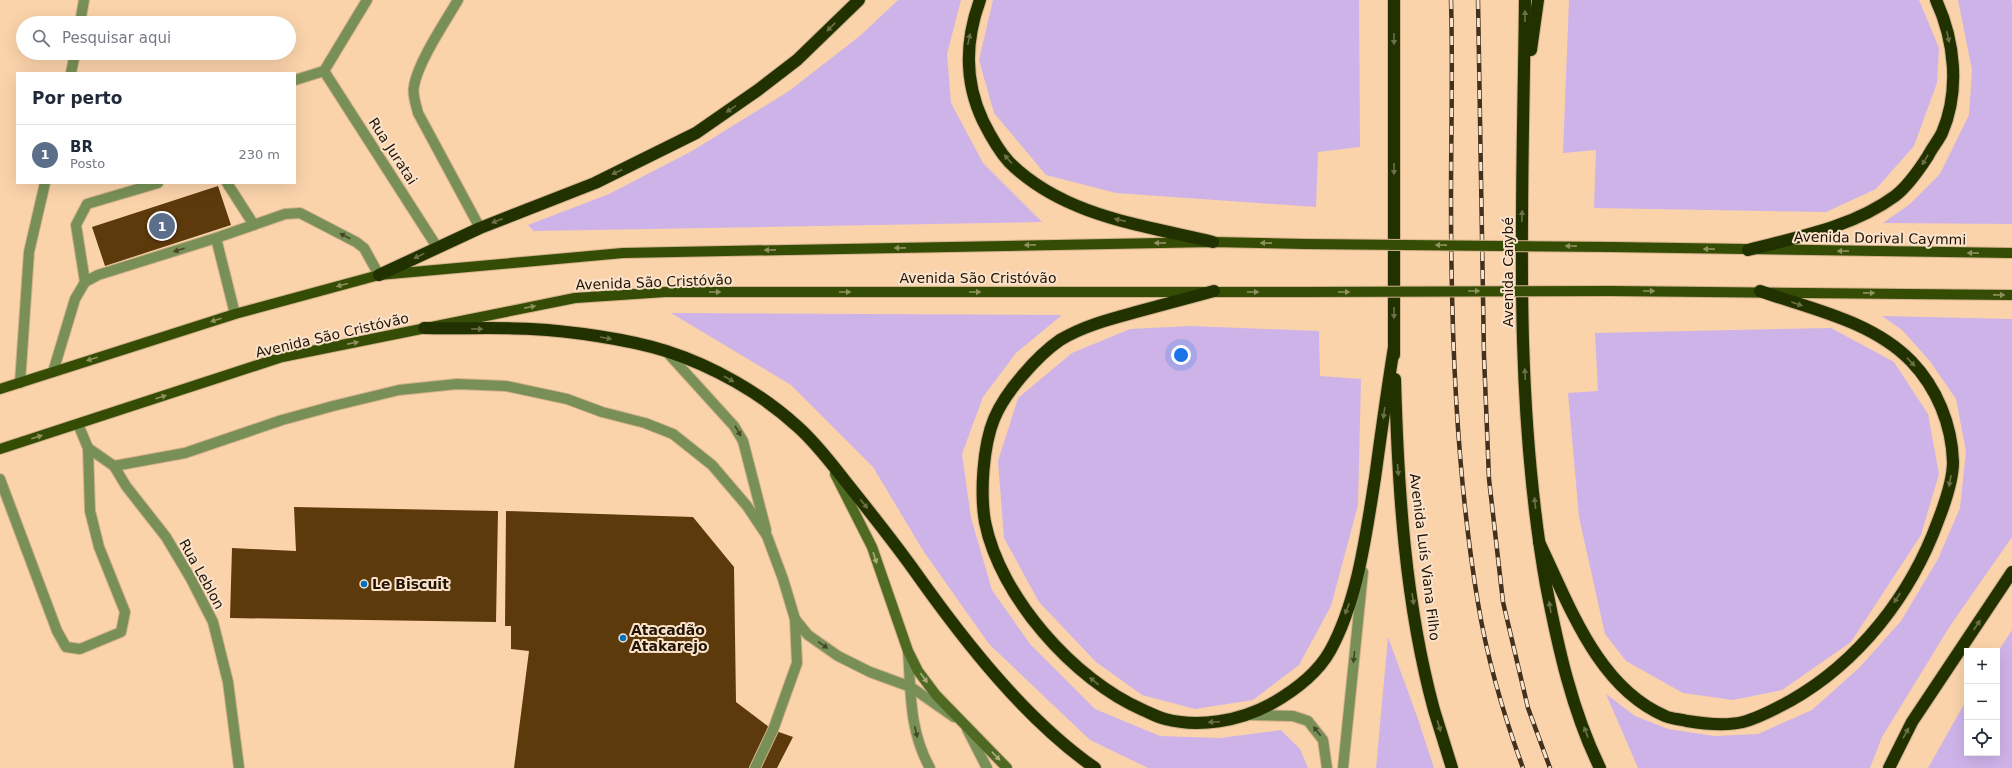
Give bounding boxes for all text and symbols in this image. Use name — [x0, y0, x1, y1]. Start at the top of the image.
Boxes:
one-way arrow — [1522, 9, 1528, 22]
search box — [16, 16, 296, 60]
one-way arrow — [826, 22, 836, 32]
icon: search — [30, 27, 52, 49]
text: Pesquisar aqui — [62, 29, 171, 47]
one-way arrow — [1946, 31, 1952, 43]
one-way arrow — [967, 33, 973, 46]
one-way arrow — [1391, 33, 1397, 46]
text: Por perto — [32, 88, 122, 108]
one-way arrow — [725, 105, 736, 113]
street label: Rua Juratai — [366, 115, 420, 187]
text: BR — [70, 138, 93, 156]
text: 1 — [40, 147, 50, 162]
text: 230 m — [238, 147, 280, 162]
one-way arrow — [1003, 154, 1012, 164]
one-way arrow — [1922, 154, 1929, 166]
text: Posto — [70, 156, 105, 171]
one-way arrow — [1391, 163, 1397, 176]
one-way arrow — [612, 169, 623, 175]
one-way arrow — [1519, 210, 1526, 222]
pin: 1 — [149, 211, 175, 241]
one-way arrow — [1114, 217, 1126, 223]
street label: Avenida Carybé — [1500, 217, 1516, 327]
one-way arrow — [490, 219, 502, 225]
street label: Avenida Dorival Caymmi — [1794, 228, 1966, 248]
one-way arrow — [340, 233, 351, 240]
one-way arrow — [1153, 240, 1166, 246]
one-way arrow — [1259, 240, 1272, 246]
one-way arrow — [1023, 242, 1036, 248]
one-way arrow — [1434, 242, 1447, 248]
one-way arrow — [1564, 243, 1577, 249]
one-way arrow — [893, 245, 906, 251]
one-way arrow — [1702, 246, 1715, 252]
one-way arrow — [172, 247, 184, 253]
one-way arrow — [763, 247, 776, 253]
one-way arrow — [1836, 248, 1849, 254]
one-way arrow — [1966, 250, 1979, 256]
one-way arrow — [413, 253, 424, 259]
street label: Avenida São Cristóvão — [899, 270, 1057, 286]
street label: Avenida São Cristóvão — [575, 271, 733, 293]
one-way arrow — [335, 283, 348, 289]
one-way arrow — [1247, 288, 1259, 295]
one-way arrow — [1468, 288, 1481, 294]
one-way arrow — [1643, 288, 1656, 294]
one-way arrow — [709, 289, 722, 295]
one-way arrow — [839, 289, 852, 295]
one-way arrow — [969, 289, 982, 295]
one-way arrow — [1338, 289, 1351, 295]
one-way arrow — [1863, 290, 1876, 296]
one-way arrow — [1993, 291, 2005, 298]
one-way arrow — [1791, 301, 1803, 307]
one-way arrow — [524, 303, 537, 309]
one-way arrow — [1391, 307, 1397, 320]
street label: Avenida São Cristóvão — [254, 310, 410, 360]
one-way arrow — [210, 317, 222, 323]
one-way arrow — [471, 326, 484, 332]
one-way arrow — [600, 336, 612, 342]
one-way arrow — [347, 340, 359, 346]
your location — [1171, 345, 1191, 365]
one-way arrow — [86, 356, 98, 362]
one-way arrow — [1906, 357, 1916, 367]
one-way arrow — [1521, 368, 1528, 380]
one-way arrow — [723, 375, 734, 382]
one-way arrow — [155, 394, 167, 400]
one-way arrow — [1381, 407, 1387, 419]
one-way arrow — [734, 425, 741, 437]
one-way arrow — [32, 434, 44, 440]
one-way arrow — [1395, 464, 1402, 476]
street label: Avenida Luís Viana Filho — [1407, 473, 1443, 641]
one-way arrow — [1946, 474, 1952, 487]
one-way arrow — [1531, 497, 1538, 510]
one-way arrow — [859, 498, 868, 509]
street label: Rua Leblon — [176, 536, 228, 612]
one-way arrow — [873, 552, 879, 564]
place label: Le Biscuit — [372, 576, 449, 592]
marker: Le Biscuit — [359, 579, 369, 589]
one-way arrow — [1410, 593, 1416, 605]
one-way arrow — [1894, 593, 1901, 604]
one-way arrow — [1547, 601, 1553, 613]
one-way arrow — [1344, 604, 1350, 616]
one-way arrow — [1973, 619, 1981, 630]
place label: Atacadão Atakarejo — [631, 622, 708, 654]
marker: Atacadão Atakarejo — [618, 633, 628, 643]
one-way arrow — [818, 641, 828, 649]
map controls — [1964, 648, 2000, 756]
button: + — [1964, 648, 2000, 684]
one-way arrow — [1351, 651, 1357, 663]
one-way arrow — [920, 672, 928, 683]
one-way arrow — [1088, 677, 1099, 685]
button: − — [1964, 684, 2000, 720]
one-way arrow — [1208, 718, 1220, 725]
one-way arrow — [1436, 720, 1442, 732]
button: locate — [1964, 720, 2000, 756]
one-way arrow — [913, 725, 919, 738]
one-way arrow — [1312, 726, 1321, 737]
one-way arrow — [1582, 726, 1588, 738]
one-way arrow — [1903, 727, 1910, 739]
one-way arrow — [991, 751, 1000, 761]

